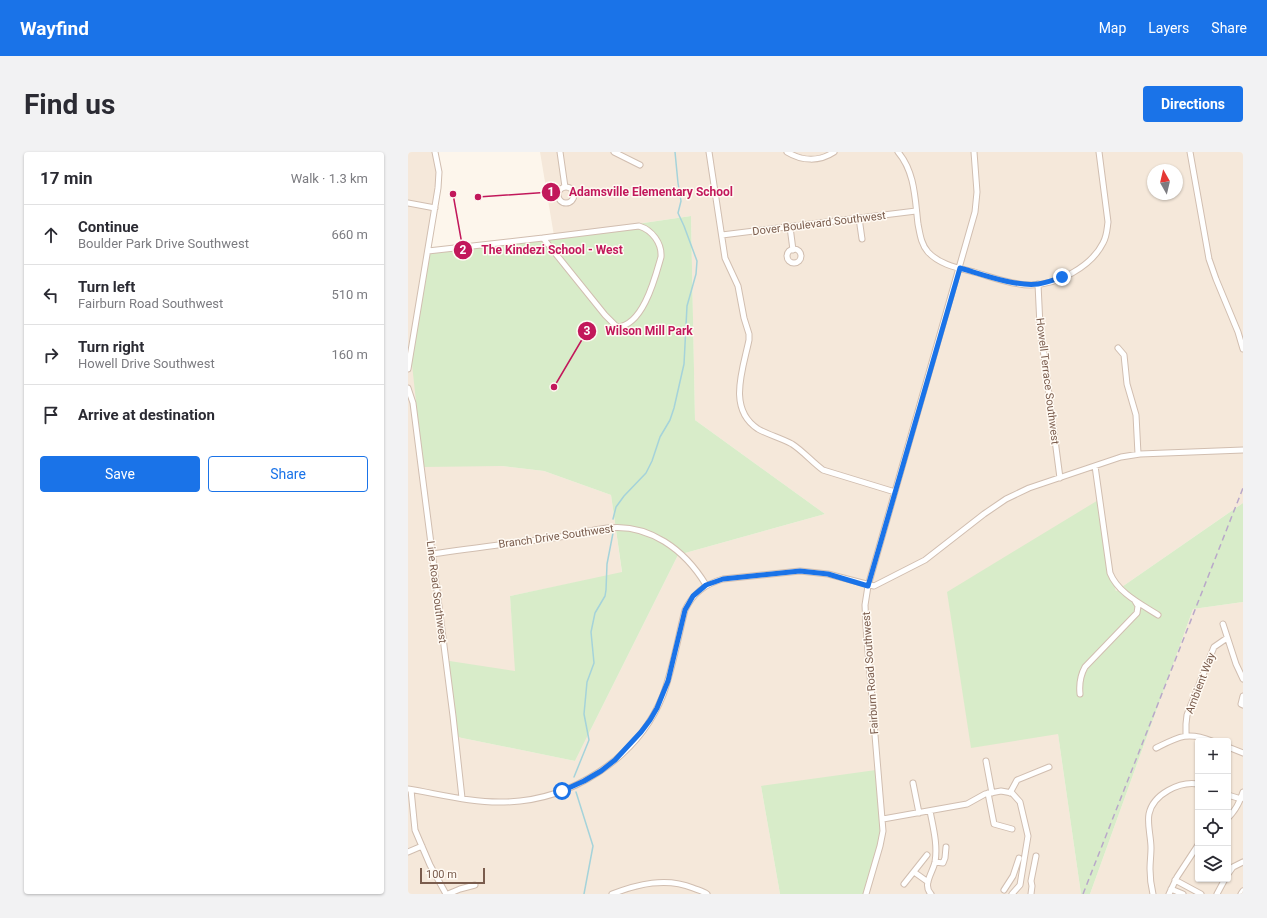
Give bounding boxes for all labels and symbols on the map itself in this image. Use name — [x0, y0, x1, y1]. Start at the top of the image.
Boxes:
north arrow — [1147, 164, 1183, 200]
callout: Adamsville Elementary School — [541, 180, 741, 204]
text: 1 — [548, 185, 554, 199]
text: Adamsville Elementary School — [569, 185, 733, 199]
street label: Dover Boulevard Southwest — [752, 209, 887, 238]
callout: The Kindezi School - West — [453, 238, 631, 262]
text: 2 — [460, 243, 467, 257]
text: The Kindezi School - West — [481, 243, 623, 257]
route end — [1053, 268, 1071, 286]
street label: Howell Terrace Southwest — [1033, 317, 1062, 445]
callout: Wilson Mill Park — [577, 319, 701, 343]
text: 3 — [584, 324, 591, 338]
text: Wilson Mill Park — [605, 324, 693, 338]
street label: Branch Drive Southwest — [498, 522, 615, 551]
street label: Line Road Southwest — [424, 540, 449, 644]
street label: Fairburn Road Southwest — [860, 611, 881, 735]
street label: Ambient Way — [1183, 650, 1218, 716]
route start — [553, 782, 571, 800]
scale bar — [420, 866, 485, 885]

